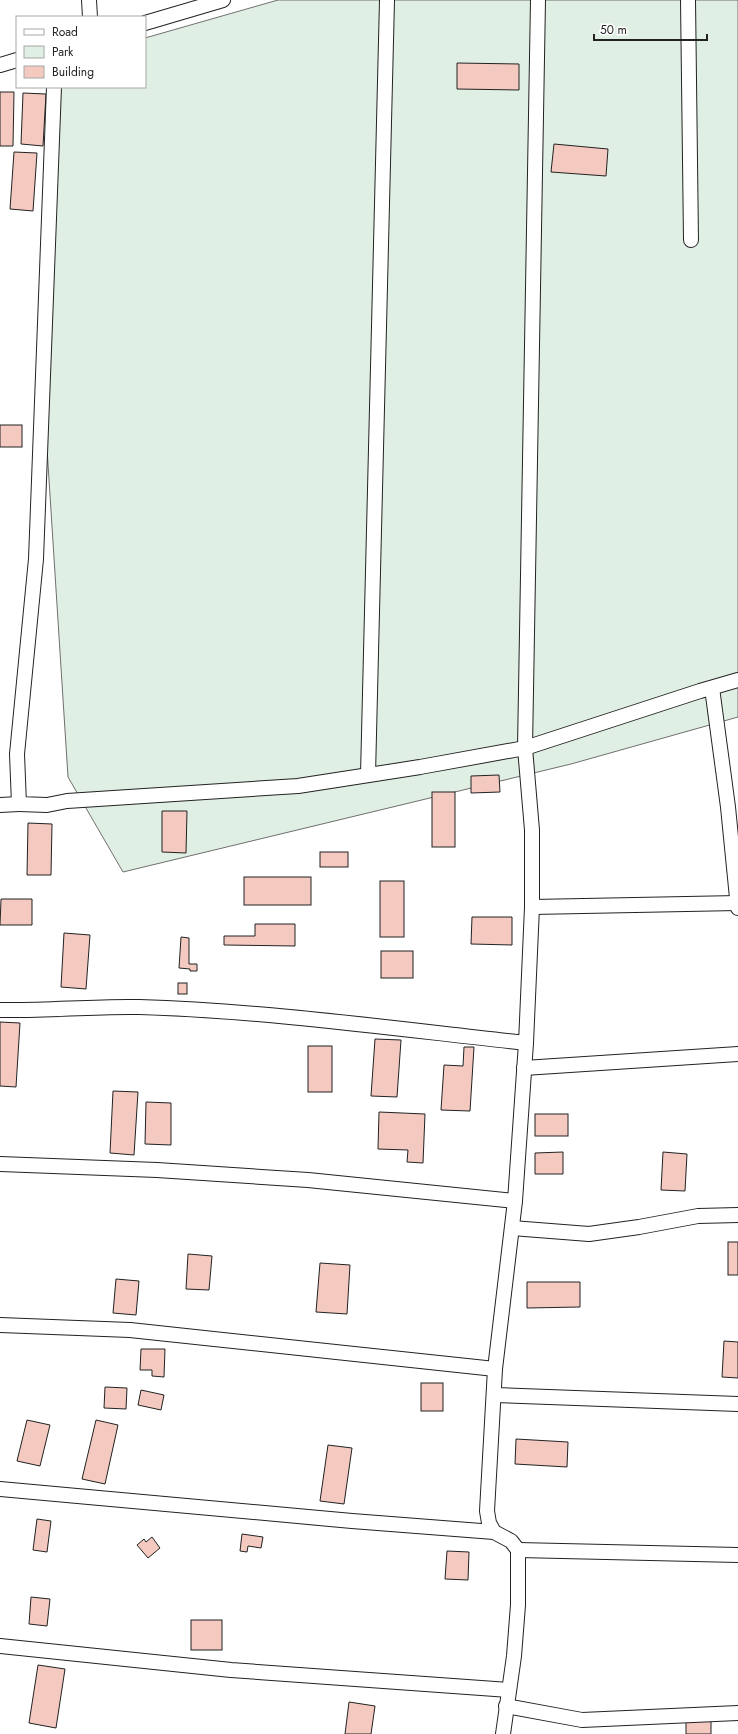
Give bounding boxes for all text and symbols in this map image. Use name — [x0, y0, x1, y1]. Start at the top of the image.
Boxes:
legend — [16, 16, 146, 88]
scale bar — [594, 16, 707, 42]
text: 50 m — [600, 21, 627, 39]
text: Road — [52, 23, 78, 41]
text: Park — [52, 43, 74, 61]
text: Building — [52, 63, 94, 81]

